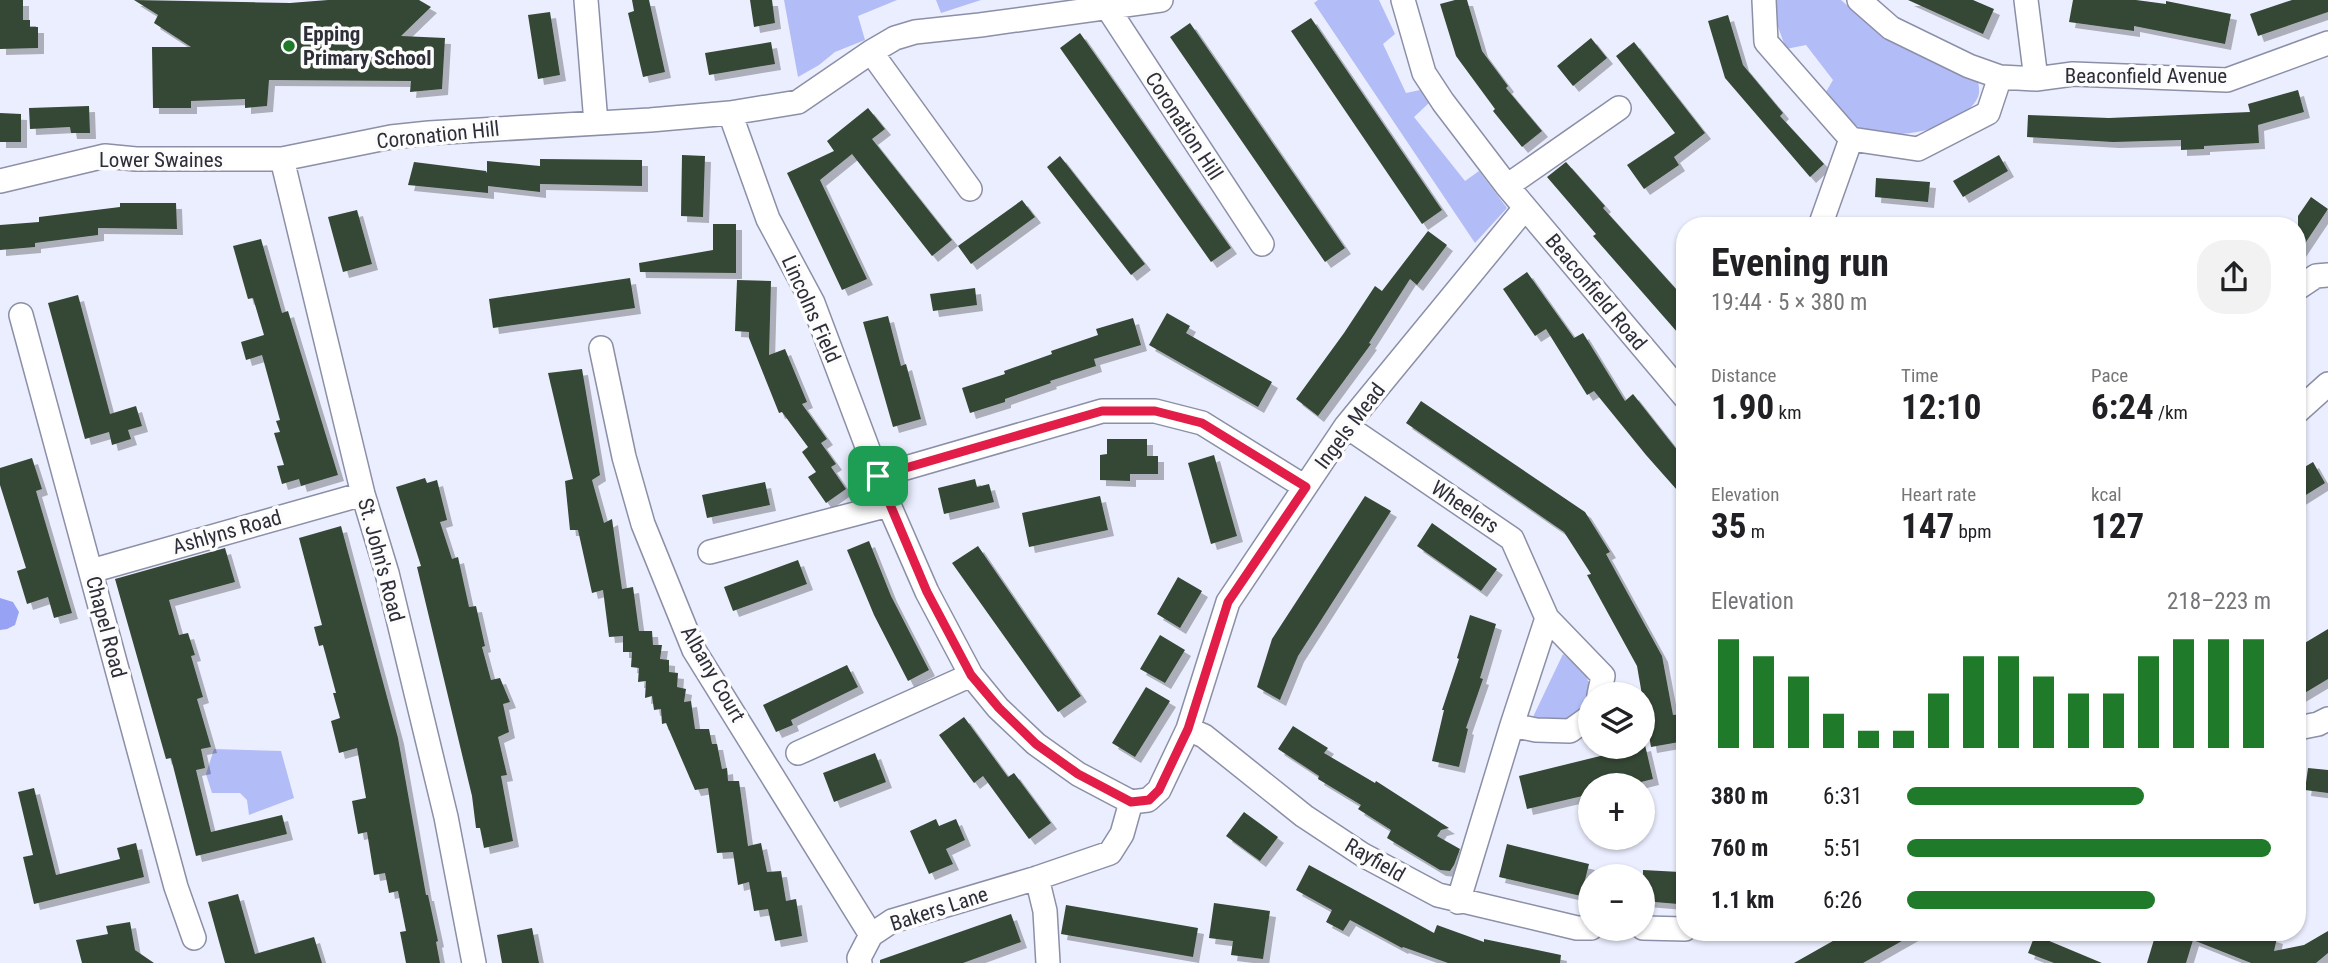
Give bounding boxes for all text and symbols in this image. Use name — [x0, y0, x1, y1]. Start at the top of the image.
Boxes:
place label: Epping Primary School — [303, 22, 432, 70]
marker: Epping Primary School — [281, 38, 297, 54]
street label: Beaconfield Avenue — [2065, 64, 2227, 88]
street label: Coronation Hill — [1140, 68, 1228, 184]
street label: Coronation Hill — [375, 117, 501, 153]
street label: Lower Swaines — [99, 148, 223, 172]
street label: Beaconfield Road — [1540, 229, 1652, 355]
button: share — [2197, 240, 2271, 314]
text: Evening run — [1711, 241, 1889, 285]
street label: Lincolns Field — [777, 252, 845, 366]
text: 19:44 · 5 × 380 m — [1711, 289, 1867, 316]
text: Distance — [1711, 364, 1776, 387]
text: Time — [1901, 364, 1938, 387]
text: Pace — [2091, 364, 2128, 387]
street label: Ingels Mead — [1310, 378, 1390, 474]
text: 1.90 — [1711, 387, 1774, 428]
text: 12:10 — [1901, 387, 1981, 428]
text: 6:24 — [2091, 387, 2154, 428]
text: km — [1774, 401, 1801, 424]
text: /km — [2154, 401, 2188, 424]
pin — [848, 446, 908, 506]
icon: arrive — [859, 457, 897, 495]
street label: Wheelers — [1427, 476, 1503, 538]
text: Elevation — [1711, 483, 1779, 506]
text: Heart rate — [1901, 483, 1976, 506]
text: kcal — [2091, 483, 2122, 506]
street label: St. John's Road — [353, 496, 409, 624]
street label: Ashlyns Road — [170, 505, 284, 559]
text: 35 — [1711, 506, 1746, 547]
text: 147 — [1901, 506, 1954, 547]
text: 127 — [2091, 506, 2144, 547]
text: m — [1746, 520, 1765, 543]
text: bpm — [1954, 520, 1991, 543]
street label: Chapel Road — [81, 574, 131, 680]
text: Elevation — [1711, 588, 1794, 615]
text: 218–223 m — [2167, 588, 2271, 615]
street label: Albany Court — [676, 622, 750, 726]
map controls — [1578, 682, 1655, 941]
button: layers — [1578, 682, 1655, 759]
button: + — [1578, 773, 1655, 850]
text: 380 m — [1711, 783, 1768, 810]
text: 6:31 — [1823, 783, 1862, 810]
street label: Rayfield — [1341, 833, 1409, 887]
text: 760 m — [1711, 835, 1768, 862]
text: 5:51 — [1823, 835, 1862, 862]
button: − — [1578, 864, 1655, 941]
street label: Bakers Lane — [887, 882, 991, 936]
text: 1.1 km — [1711, 887, 1774, 914]
text: 6:26 — [1823, 887, 1862, 914]

